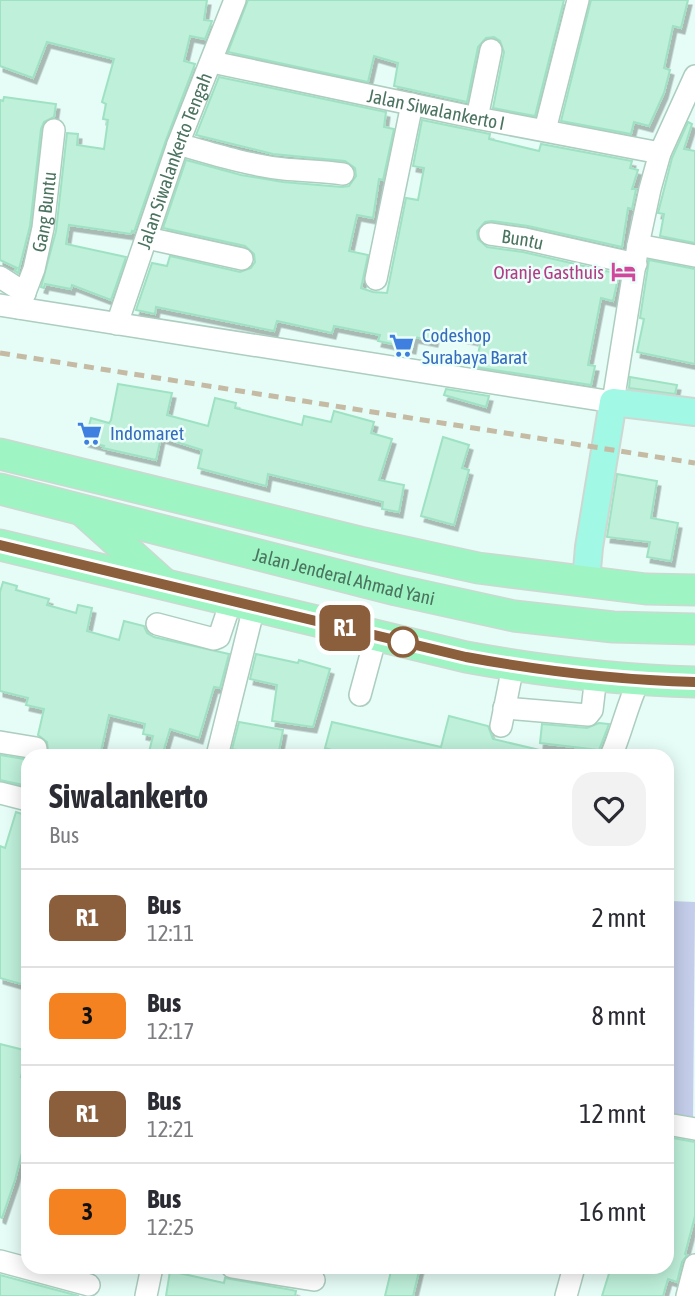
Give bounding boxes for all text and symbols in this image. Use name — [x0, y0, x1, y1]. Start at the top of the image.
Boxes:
street label: Jalan Siwalankerto Tengah — [132, 69, 216, 252]
street label: Jalan Siwalankerto I — [365, 84, 507, 134]
street label: Gang Buntu — [27, 170, 60, 254]
street label: Buntu — [500, 225, 546, 254]
hotel icon: Oranje Gasthuis — [610, 258, 638, 286]
place label: Oranje Gasthuis — [493, 261, 604, 283]
place label: Codeshop Surabaya Barat — [422, 324, 528, 368]
supermarket icon: Codeshop Surabaya Barat — [388, 332, 416, 360]
supermarket icon: Indomaret — [76, 419, 104, 447]
place label: Indomaret — [110, 422, 184, 444]
street label: Jalan Jenderal Ahmad Yani — [251, 543, 437, 609]
line badge: R1 — [314, 605, 376, 651]
text: R1 — [333, 614, 357, 641]
unlabelled marker — [388, 627, 418, 657]
button: heart — [572, 772, 646, 846]
text: Siwalankerto — [49, 777, 208, 815]
text: Bus — [49, 822, 79, 848]
text: Bus — [147, 890, 181, 920]
text: 2 mnt — [591, 903, 646, 933]
text: R1 — [76, 904, 99, 931]
text: 12:11 — [147, 920, 194, 946]
text: Bus — [147, 988, 181, 1018]
text: 8 mnt — [591, 1001, 646, 1031]
text: 3 — [82, 1002, 93, 1029]
text: 12:17 — [147, 1018, 194, 1044]
text: Bus — [147, 1086, 181, 1116]
text: 12 mnt — [579, 1099, 646, 1129]
text: R1 — [76, 1100, 99, 1127]
text: 12:21 — [147, 1116, 194, 1142]
text: Bus — [147, 1184, 181, 1214]
text: 16 mnt — [579, 1197, 646, 1227]
text: 3 — [82, 1198, 93, 1225]
text: 12:25 — [147, 1214, 194, 1240]

